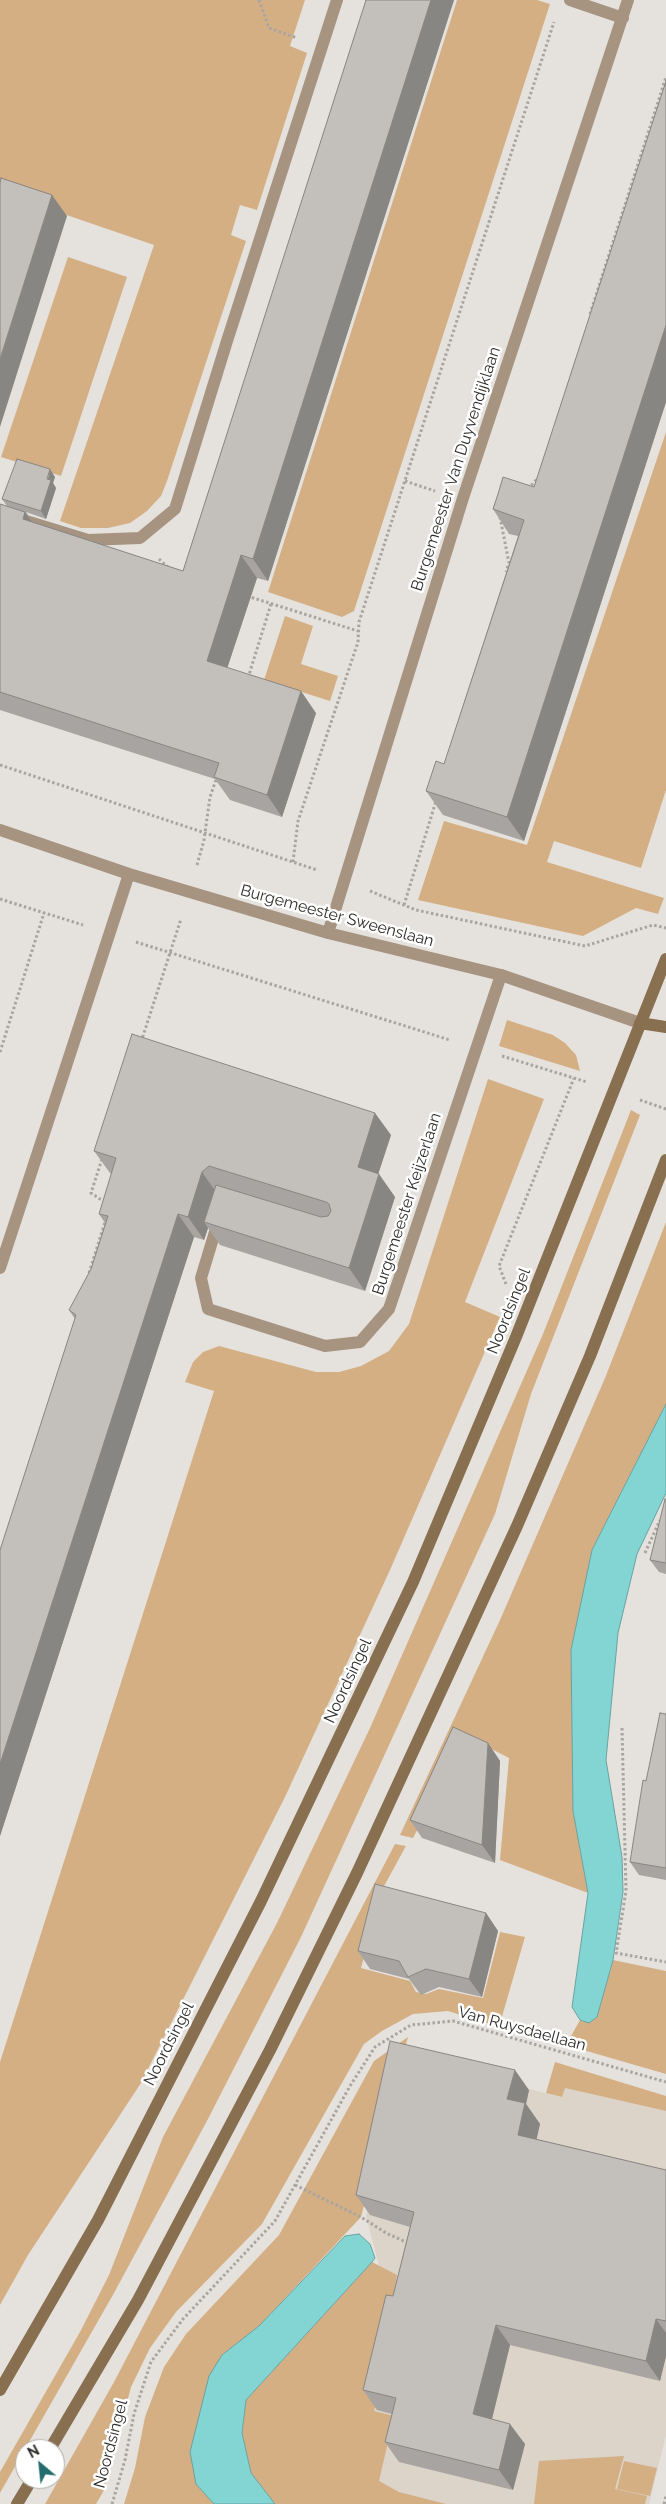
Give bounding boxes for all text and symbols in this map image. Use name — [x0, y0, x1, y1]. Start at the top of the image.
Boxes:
street label: Burgemeester Van Duyvendijklaan — [407, 344, 505, 594]
street label: Burgemeester Sweenslaan — [238, 881, 436, 951]
street label: Burgemeester Keijzerlaan — [368, 1110, 446, 1298]
street label: Noordsingel — [483, 1265, 535, 1357]
street label: Noordsingel — [320, 1636, 376, 1726]
street label: Noordsingel — [140, 1999, 198, 2089]
street label: Van Ruysdaellaan — [456, 2003, 588, 2055]
street label: Noordsingel — [90, 2398, 132, 2490]
north arrow — [15, 2439, 65, 2489]
text: N — [25, 2442, 42, 2461]

